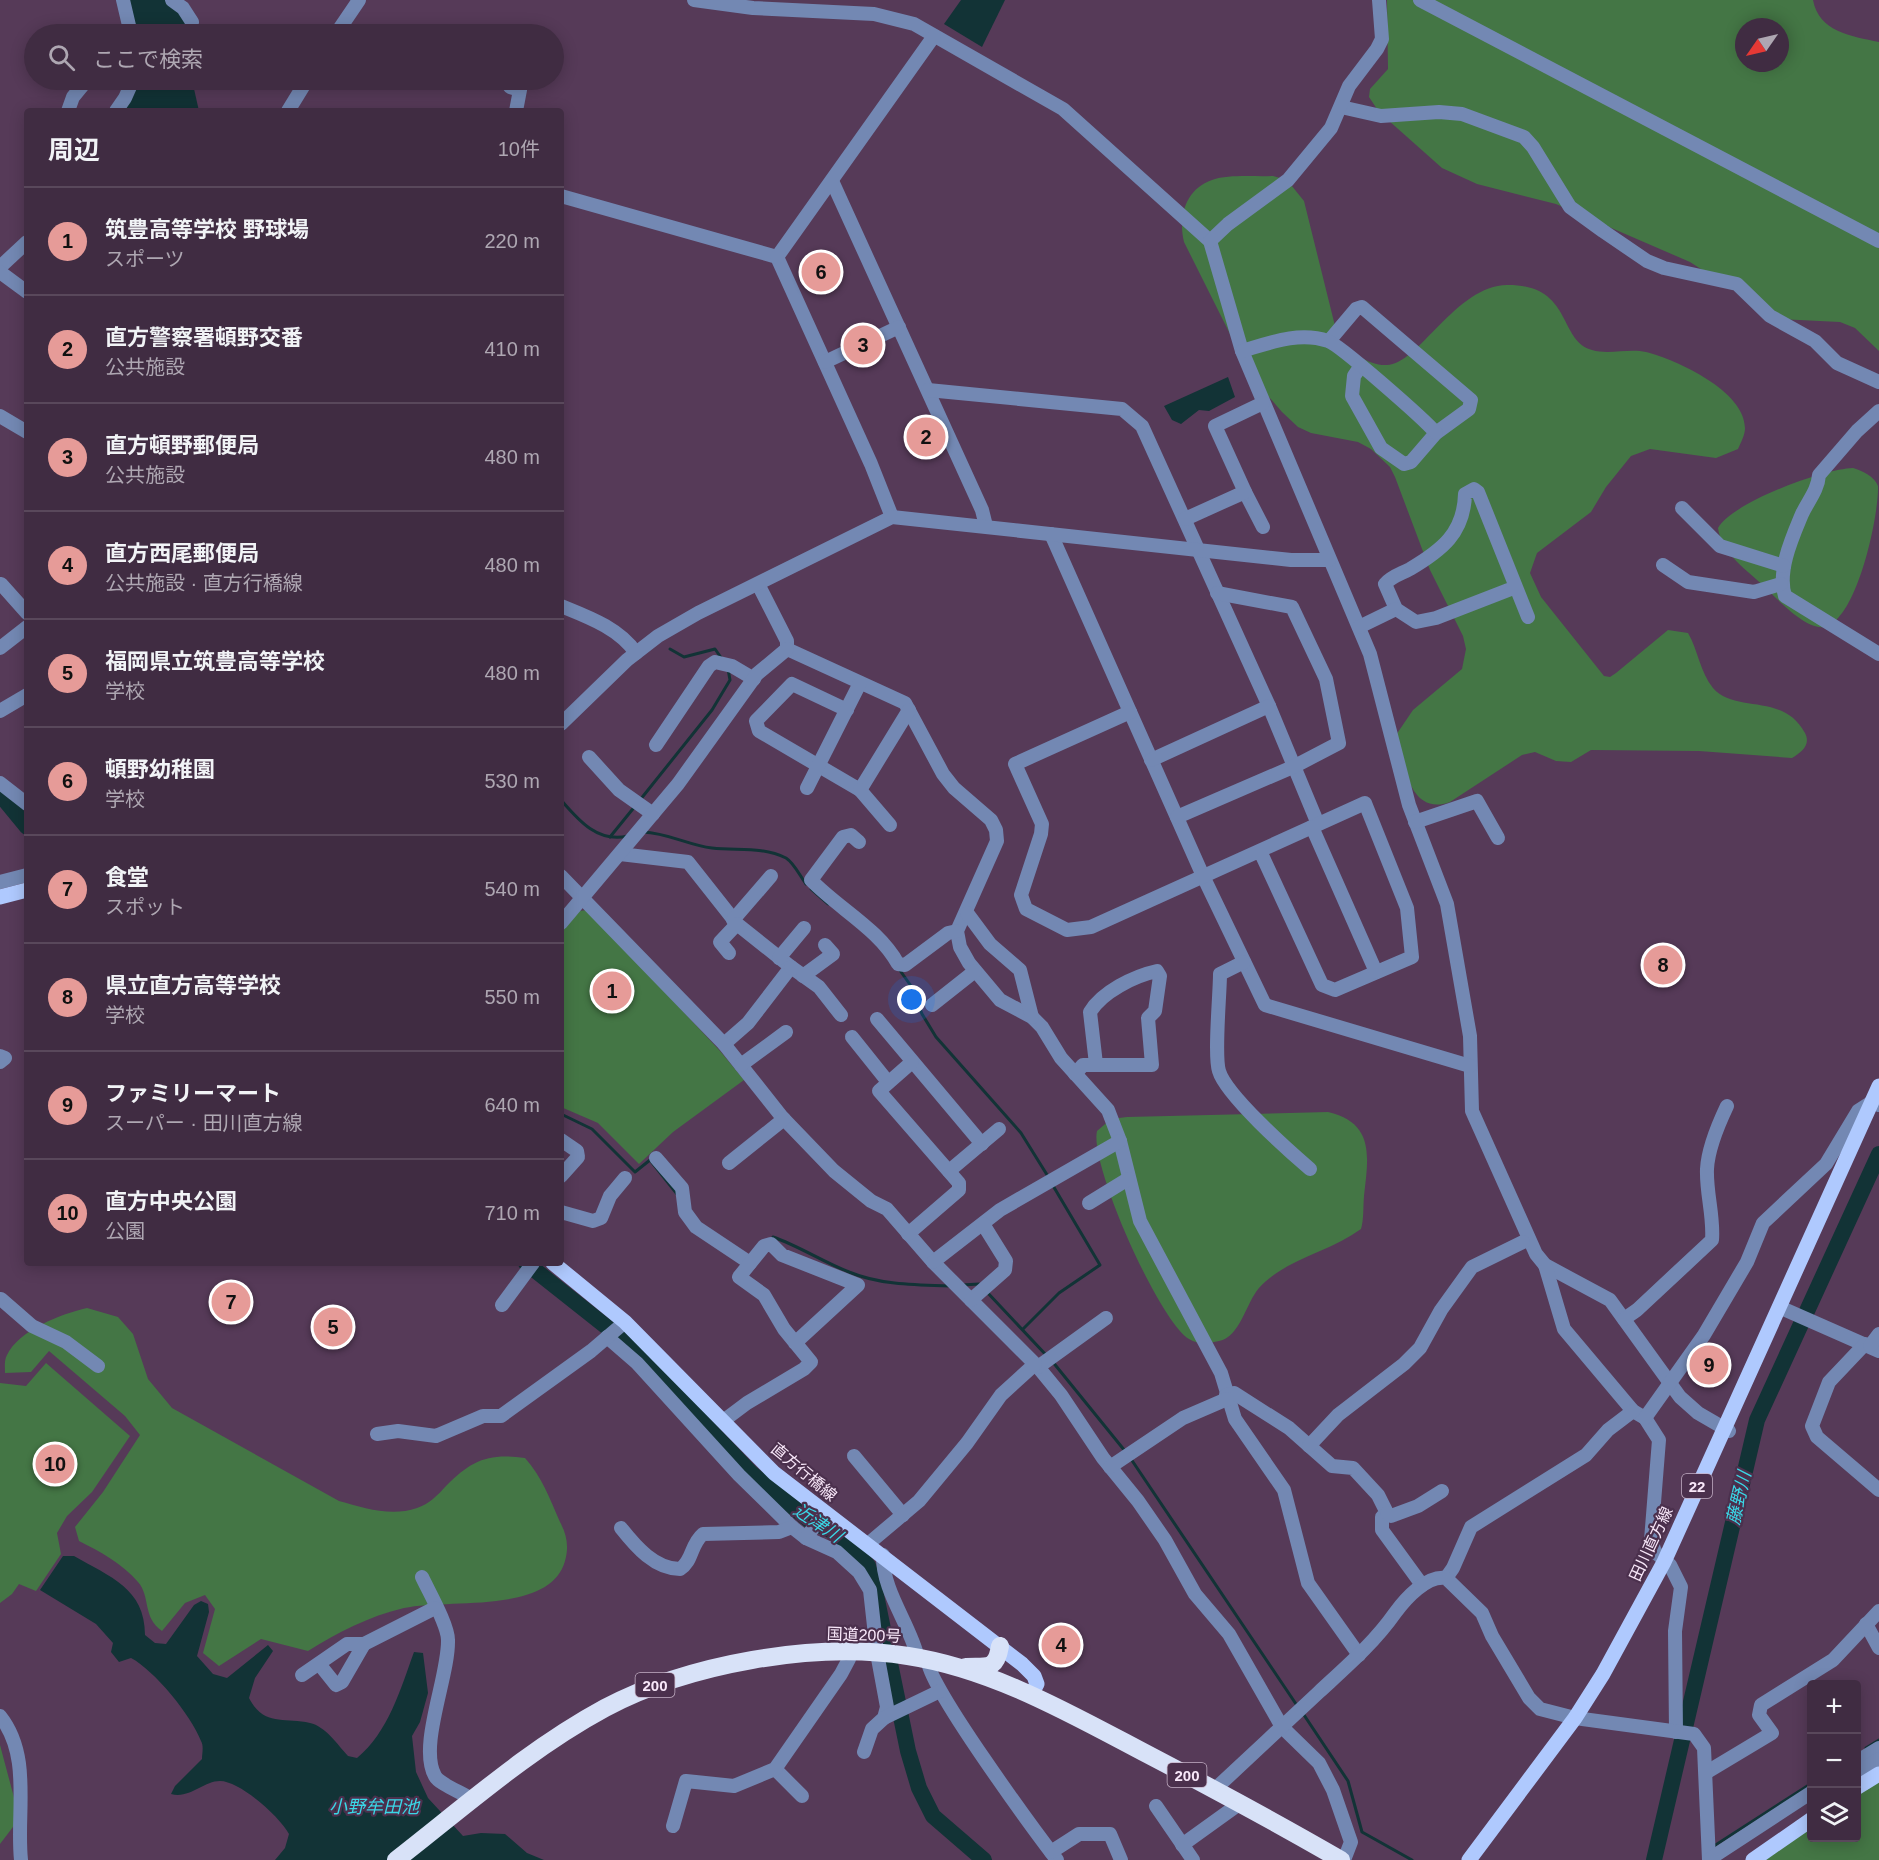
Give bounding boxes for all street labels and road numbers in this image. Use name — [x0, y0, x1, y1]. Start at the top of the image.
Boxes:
street label: 直方行橋線 — [768, 1440, 840, 1504]
road number: 22 — [1682, 1474, 1712, 1498]
street label: 田川直方線 — [1626, 1504, 1676, 1584]
street label: 国道200号 — [826, 1625, 902, 1645]
road number: 200 — [636, 1673, 674, 1697]
road number: 200 — [1168, 1763, 1206, 1787]

